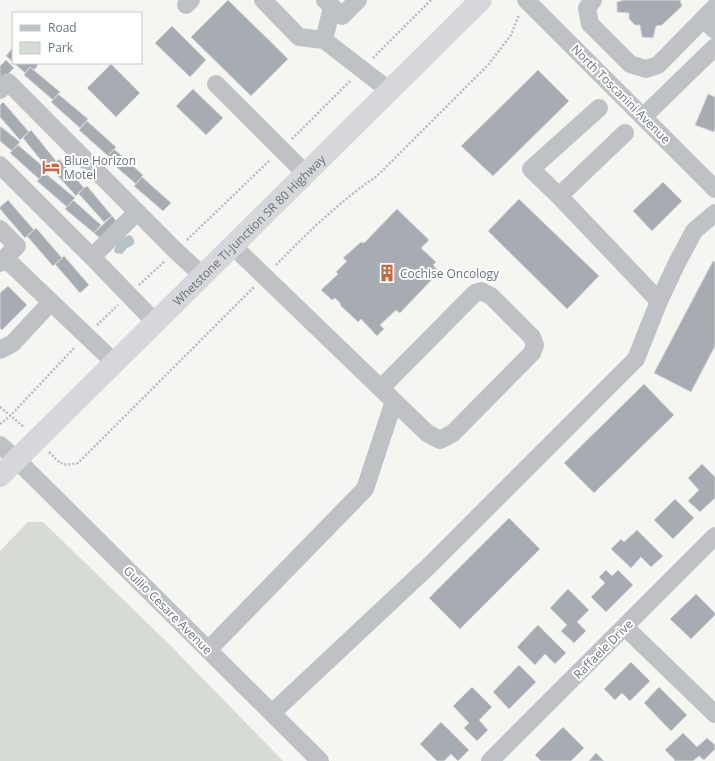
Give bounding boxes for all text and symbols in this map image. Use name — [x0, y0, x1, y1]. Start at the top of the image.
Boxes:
legend — [12, 12, 142, 64]
text: Road — [48, 19, 77, 36]
text: Park — [48, 39, 74, 56]
street label: North Toscanini Avenue — [568, 41, 674, 147]
street label: Whetstone TI-Junction SR 80 Highway — [169, 150, 329, 309]
place label: Blue Horizon Motel — [64, 152, 136, 183]
hotel icon: Blue Horizon Motel — [41, 157, 61, 177]
building icon: Cochise Oncology — [377, 263, 397, 283]
place label: Cochise Oncology — [400, 265, 500, 282]
street label: Guilio Cesare Avenue — [120, 562, 216, 658]
street label: Raffaele Drive — [569, 615, 637, 683]

